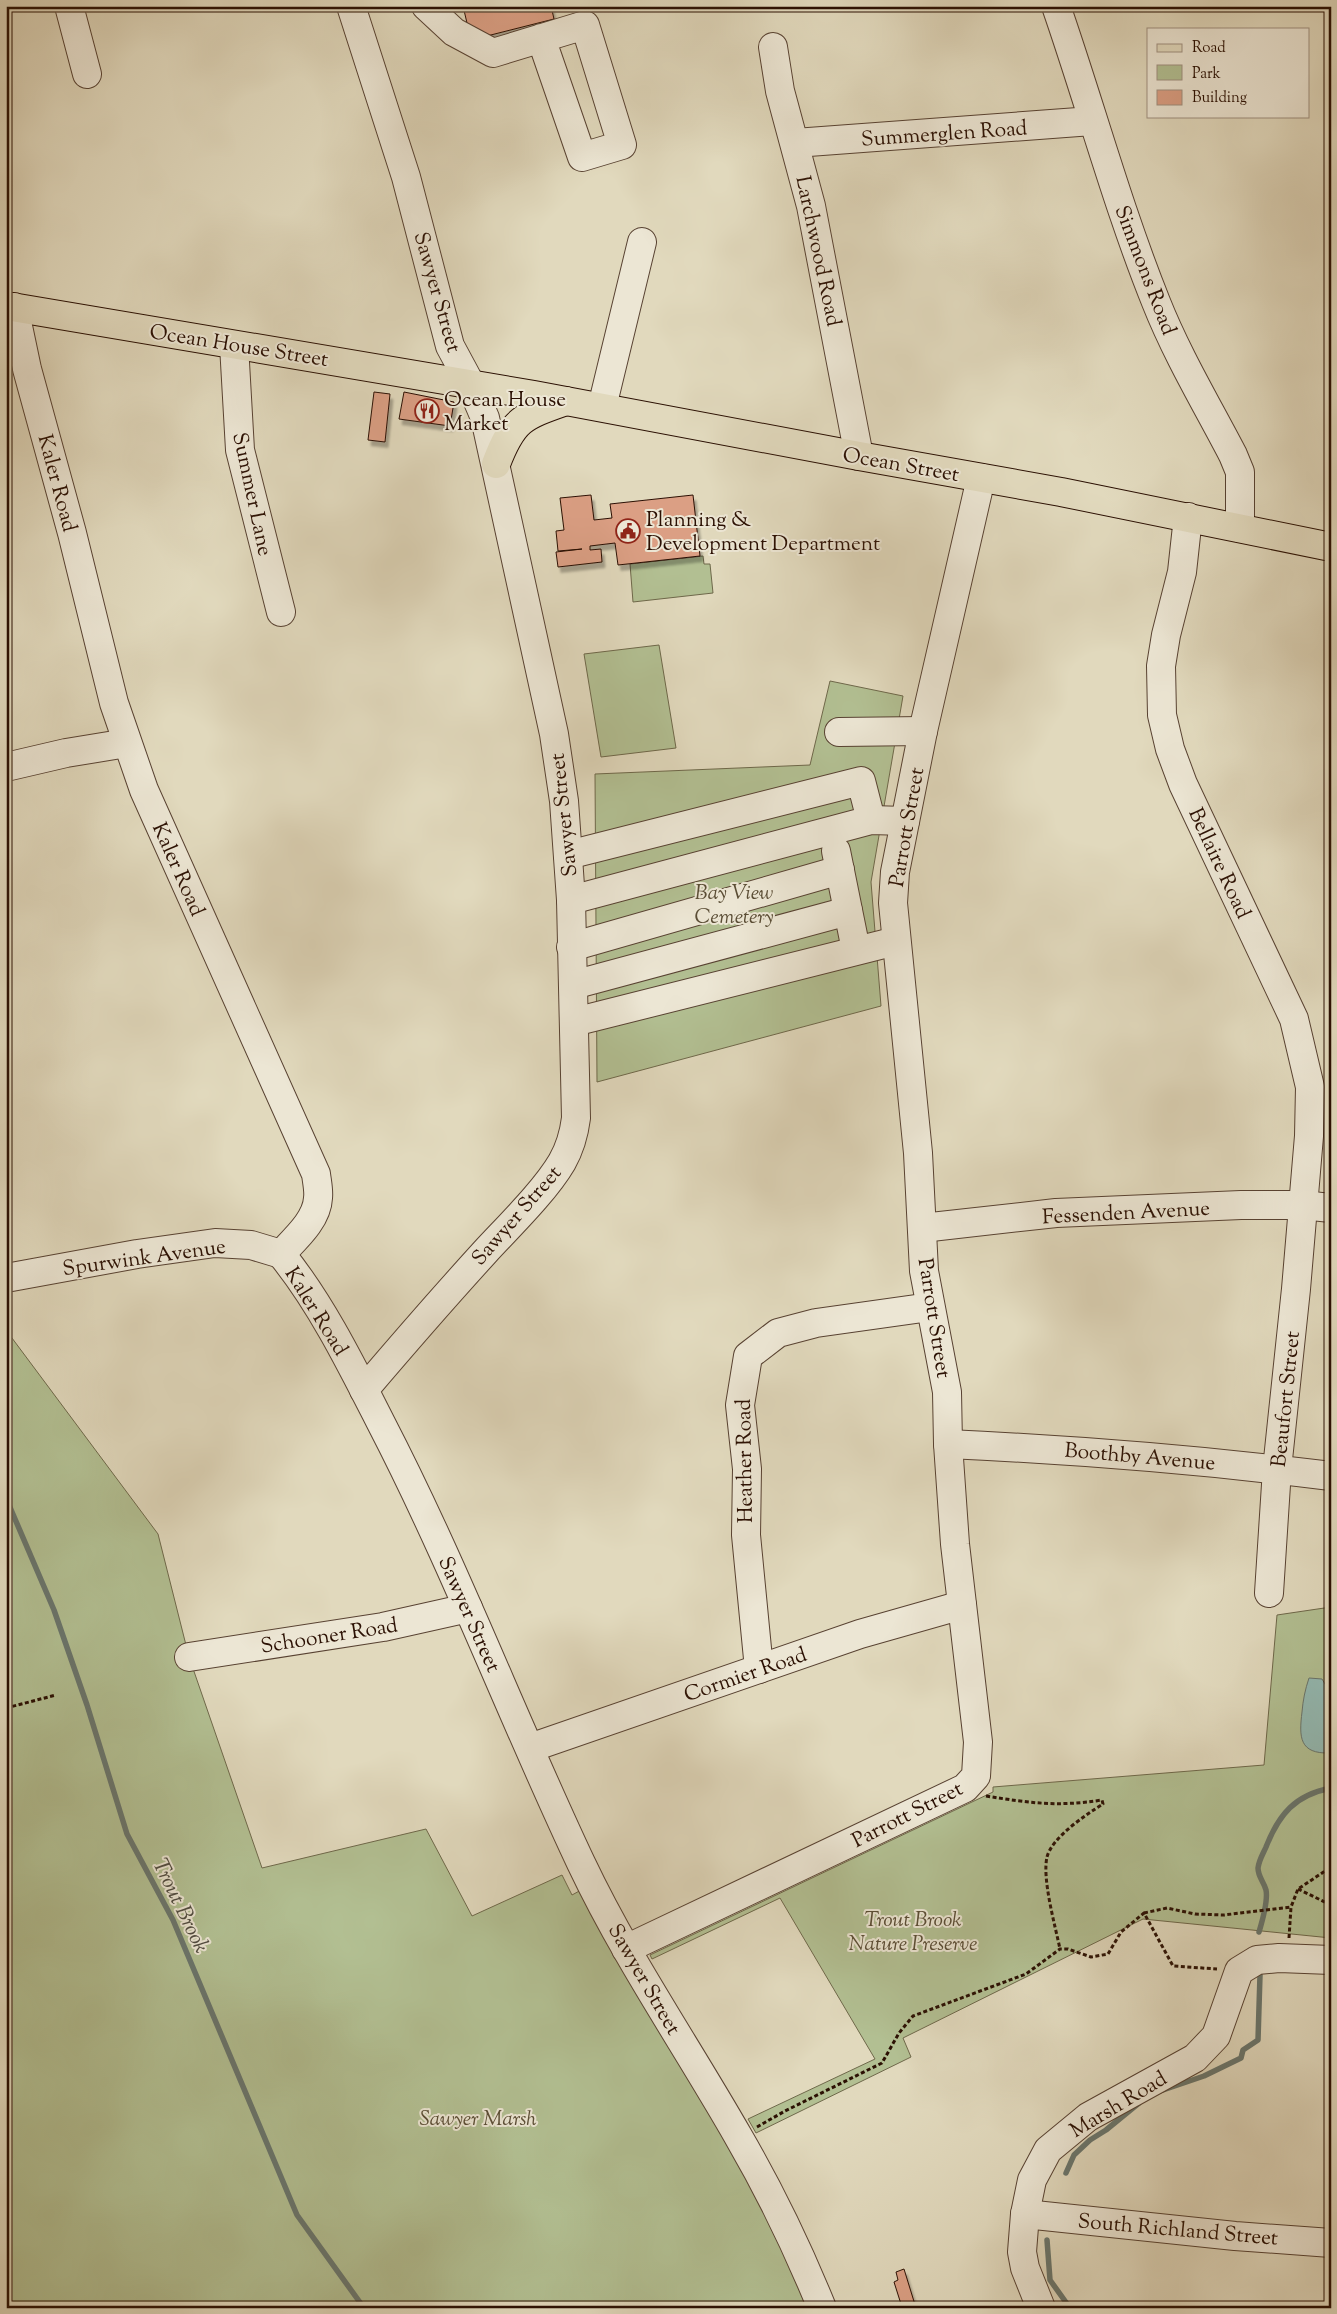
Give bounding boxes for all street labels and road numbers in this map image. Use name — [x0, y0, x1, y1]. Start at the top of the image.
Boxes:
street label: Summerglen Road — [860, 114, 1028, 156]
street label: Larchwood Road — [786, 173, 848, 330]
street label: Simmons Road — [1106, 201, 1183, 340]
street label: Sawyer Street — [405, 229, 468, 356]
street label: Ocean House Street — [147, 318, 330, 376]
street label: Summer Lane — [223, 430, 279, 559]
street label: Kaler Road — [29, 431, 84, 536]
street label: Ocean Street — [840, 441, 961, 491]
street label: Sawyer Street — [544, 752, 586, 878]
street label: Parrott Street — [883, 765, 933, 890]
street label: Bellaire Road — [1179, 803, 1257, 924]
street label: Kaler Road — [143, 818, 211, 922]
street label: Sawyer Street — [466, 1160, 570, 1273]
street label: Fessenden Avenue — [1041, 1195, 1211, 1233]
street label: Spurwink Avenue — [61, 1233, 228, 1285]
street label: Parrott Street — [909, 1256, 957, 1380]
street label: Kaler Road — [276, 1262, 355, 1362]
street label: Beaufort Street — [1265, 1330, 1309, 1469]
street label: Heather Road — [730, 1398, 762, 1523]
street label: Boothby Avenue — [1063, 1436, 1217, 1480]
street label: Sawyer Street — [429, 1552, 507, 1678]
street label: Schooner Road — [259, 1611, 400, 1663]
street label: Cormier Road — [680, 1641, 811, 1711]
street label: Parrott Street — [847, 1775, 969, 1857]
street label: Sawyer Street — [599, 1919, 687, 2041]
street label: Marsh Road — [1065, 2065, 1174, 2147]
street label: South Richland Street — [1076, 2207, 1279, 2255]

